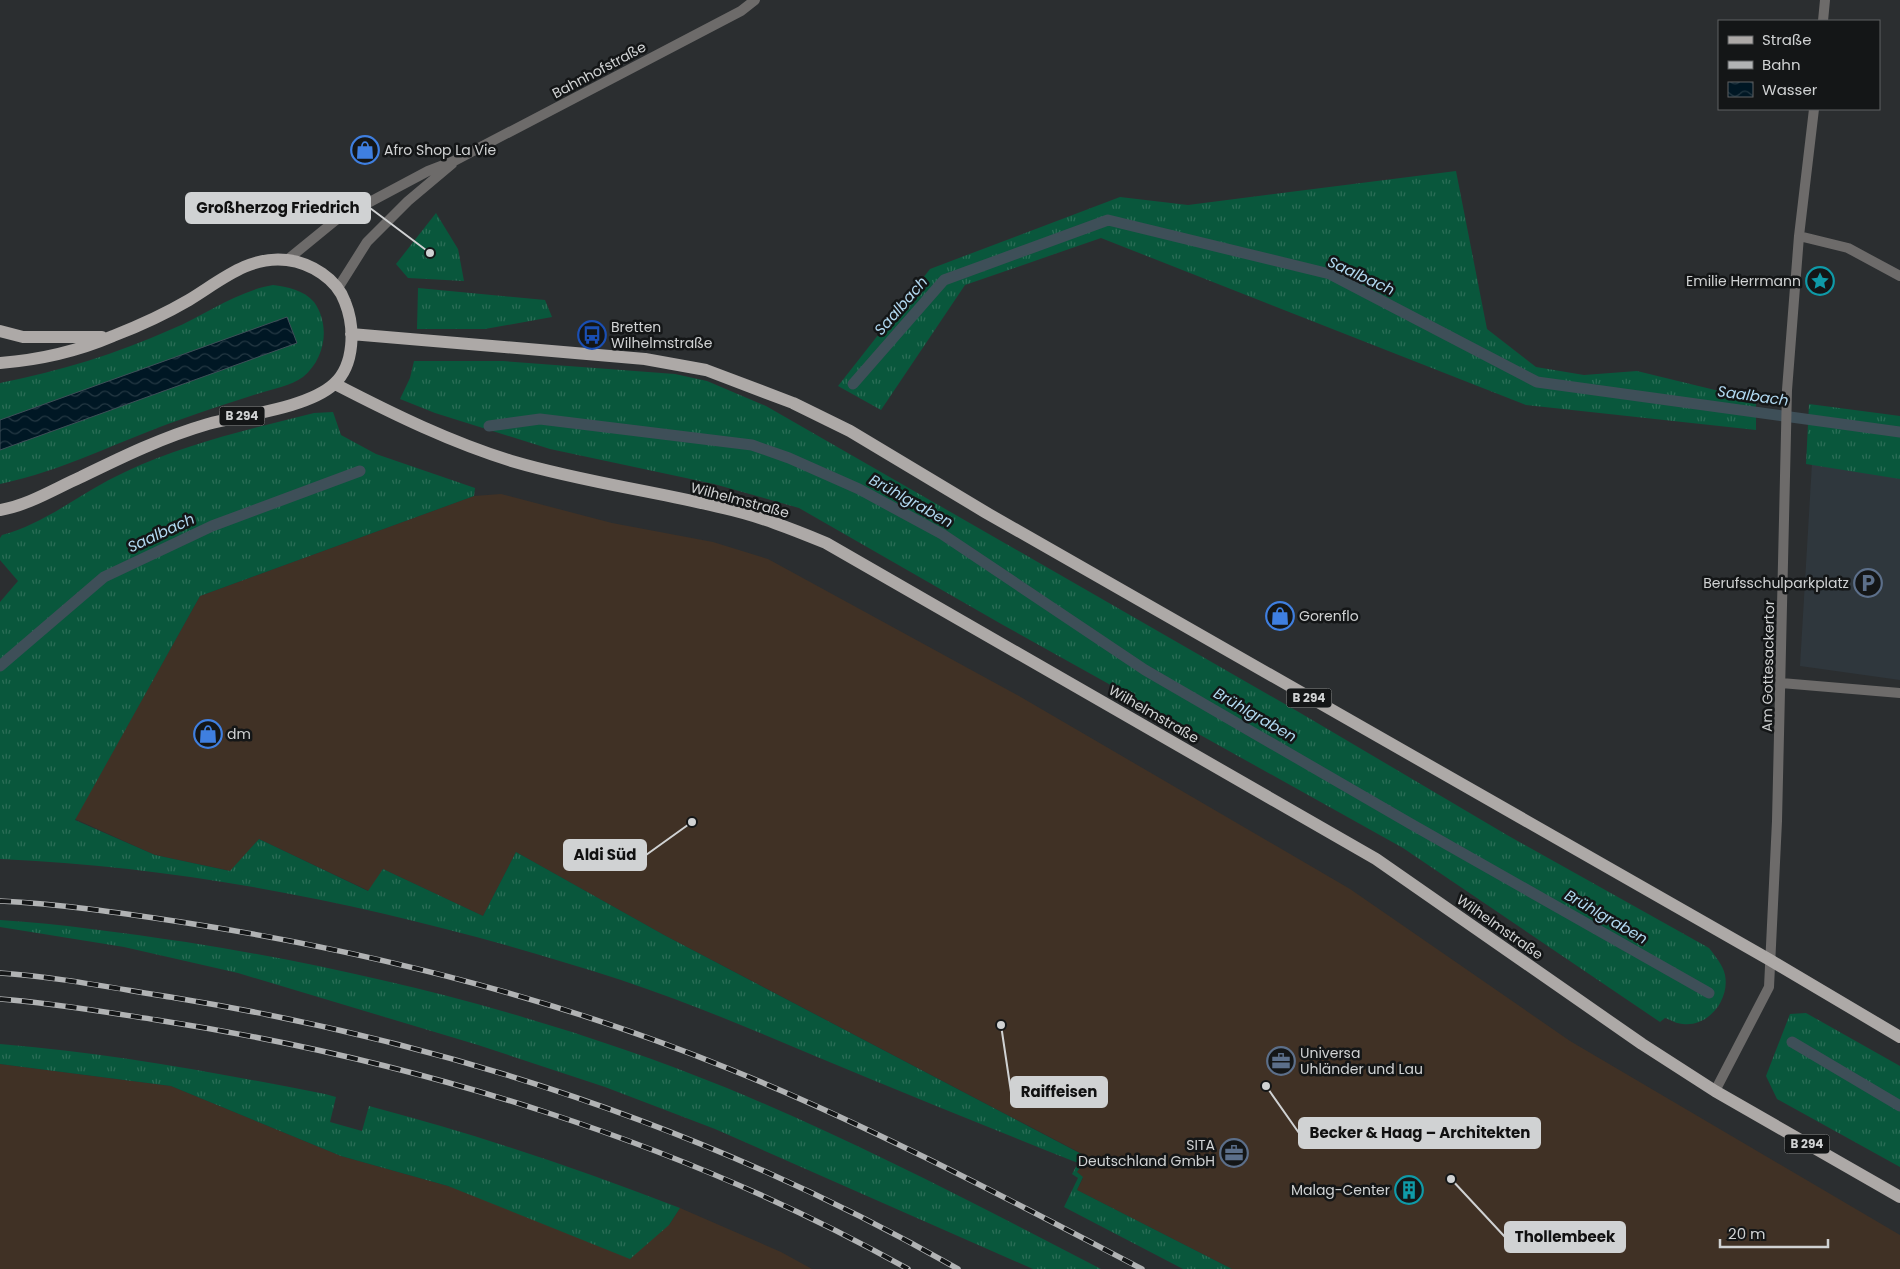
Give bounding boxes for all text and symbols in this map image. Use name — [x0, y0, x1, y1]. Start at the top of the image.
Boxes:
legend — [1718, 20, 1880, 110]
text: Straße — [1762, 29, 1812, 50]
street label: Bahnhofstraße — [548, 37, 650, 103]
text: Bahn — [1762, 54, 1801, 75]
text: Wasser — [1762, 79, 1818, 100]
shop icon: Afro Shop La Vie — [350, 135, 380, 165]
place label: Afro Shop La Vie — [384, 140, 496, 160]
callout: Großherzog Friedrich — [186, 193, 370, 223]
text: Großherzog Friedrich — [196, 197, 360, 218]
water label: Saalbach — [1324, 251, 1398, 300]
place icon: Emilie Herrmann — [1805, 266, 1835, 296]
place label: Emilie Herrmann — [1686, 271, 1801, 291]
water label: Saalbach — [869, 272, 932, 340]
place label: Bretten Wilhelmstraße — [611, 317, 713, 353]
bus stop icon: Bretten Wilhelmstraße — [577, 320, 607, 350]
water label: Saalbach — [1716, 380, 1790, 411]
road number: B 294 — [220, 406, 264, 426]
water label: Brühlgraben — [866, 469, 957, 532]
street label: Wilhelmstraße — [688, 477, 792, 523]
water label: Saalbach — [124, 508, 198, 557]
parking icon: Berufsschulparkplatz — [1853, 568, 1883, 598]
place label: Berufsschulparkplatz — [1703, 573, 1849, 593]
street label: Am Gottesackertor — [1757, 600, 1779, 732]
shop icon: Gorenflo — [1265, 601, 1295, 631]
place label: Gorenflo — [1299, 606, 1359, 626]
street label: Wilhelmstraße — [1105, 680, 1203, 748]
water label: Brühlgraben — [1210, 682, 1301, 747]
road number: B 294 — [1286, 688, 1332, 708]
shop icon: dm — [193, 719, 223, 749]
place label: dm — [227, 724, 251, 744]
callout: Aldi Süd — [564, 840, 646, 870]
text: Aldi Süd — [574, 844, 636, 865]
water label: Brühlgraben — [1561, 884, 1652, 949]
street label: Wilhelmstraße — [1453, 890, 1548, 964]
place label: Universa Uhländer und Lau — [1300, 1043, 1423, 1079]
office icon: Universa Uhländer und Lau — [1266, 1046, 1296, 1076]
callout: Raiffeisen — [1011, 1077, 1107, 1107]
text: Raiffeisen — [1021, 1081, 1097, 1102]
callout: Becker & Haag – Architekten — [1299, 1118, 1540, 1148]
text: Becker & Haag – Architekten — [1310, 1122, 1530, 1143]
road number: B 294 — [1784, 1134, 1830, 1154]
place label: SITA Deutschland GmbH — [1078, 1135, 1215, 1171]
office icon: SITA Deutschland GmbH — [1219, 1138, 1249, 1168]
building icon: Malag-Center — [1394, 1175, 1424, 1205]
place label: Malag-Center — [1291, 1180, 1390, 1200]
scale bar — [1720, 1216, 1828, 1248]
callout: Thollembeek — [1505, 1222, 1625, 1252]
text: 20 m — [1728, 1223, 1766, 1244]
text: Thollembeek — [1515, 1226, 1616, 1247]

